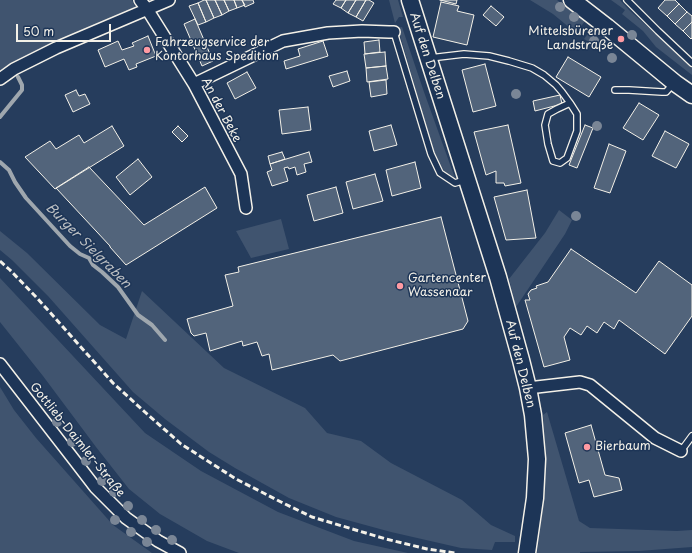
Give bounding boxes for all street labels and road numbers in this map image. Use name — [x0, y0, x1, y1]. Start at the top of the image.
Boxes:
street label: Auf den Delben — [406, 11, 448, 101]
street label: An der Beke — [198, 75, 244, 145]
street label: Auf den Delben — [502, 318, 538, 410]
street label: Gottlieb-Daimler-Straße — [26, 380, 128, 500]

